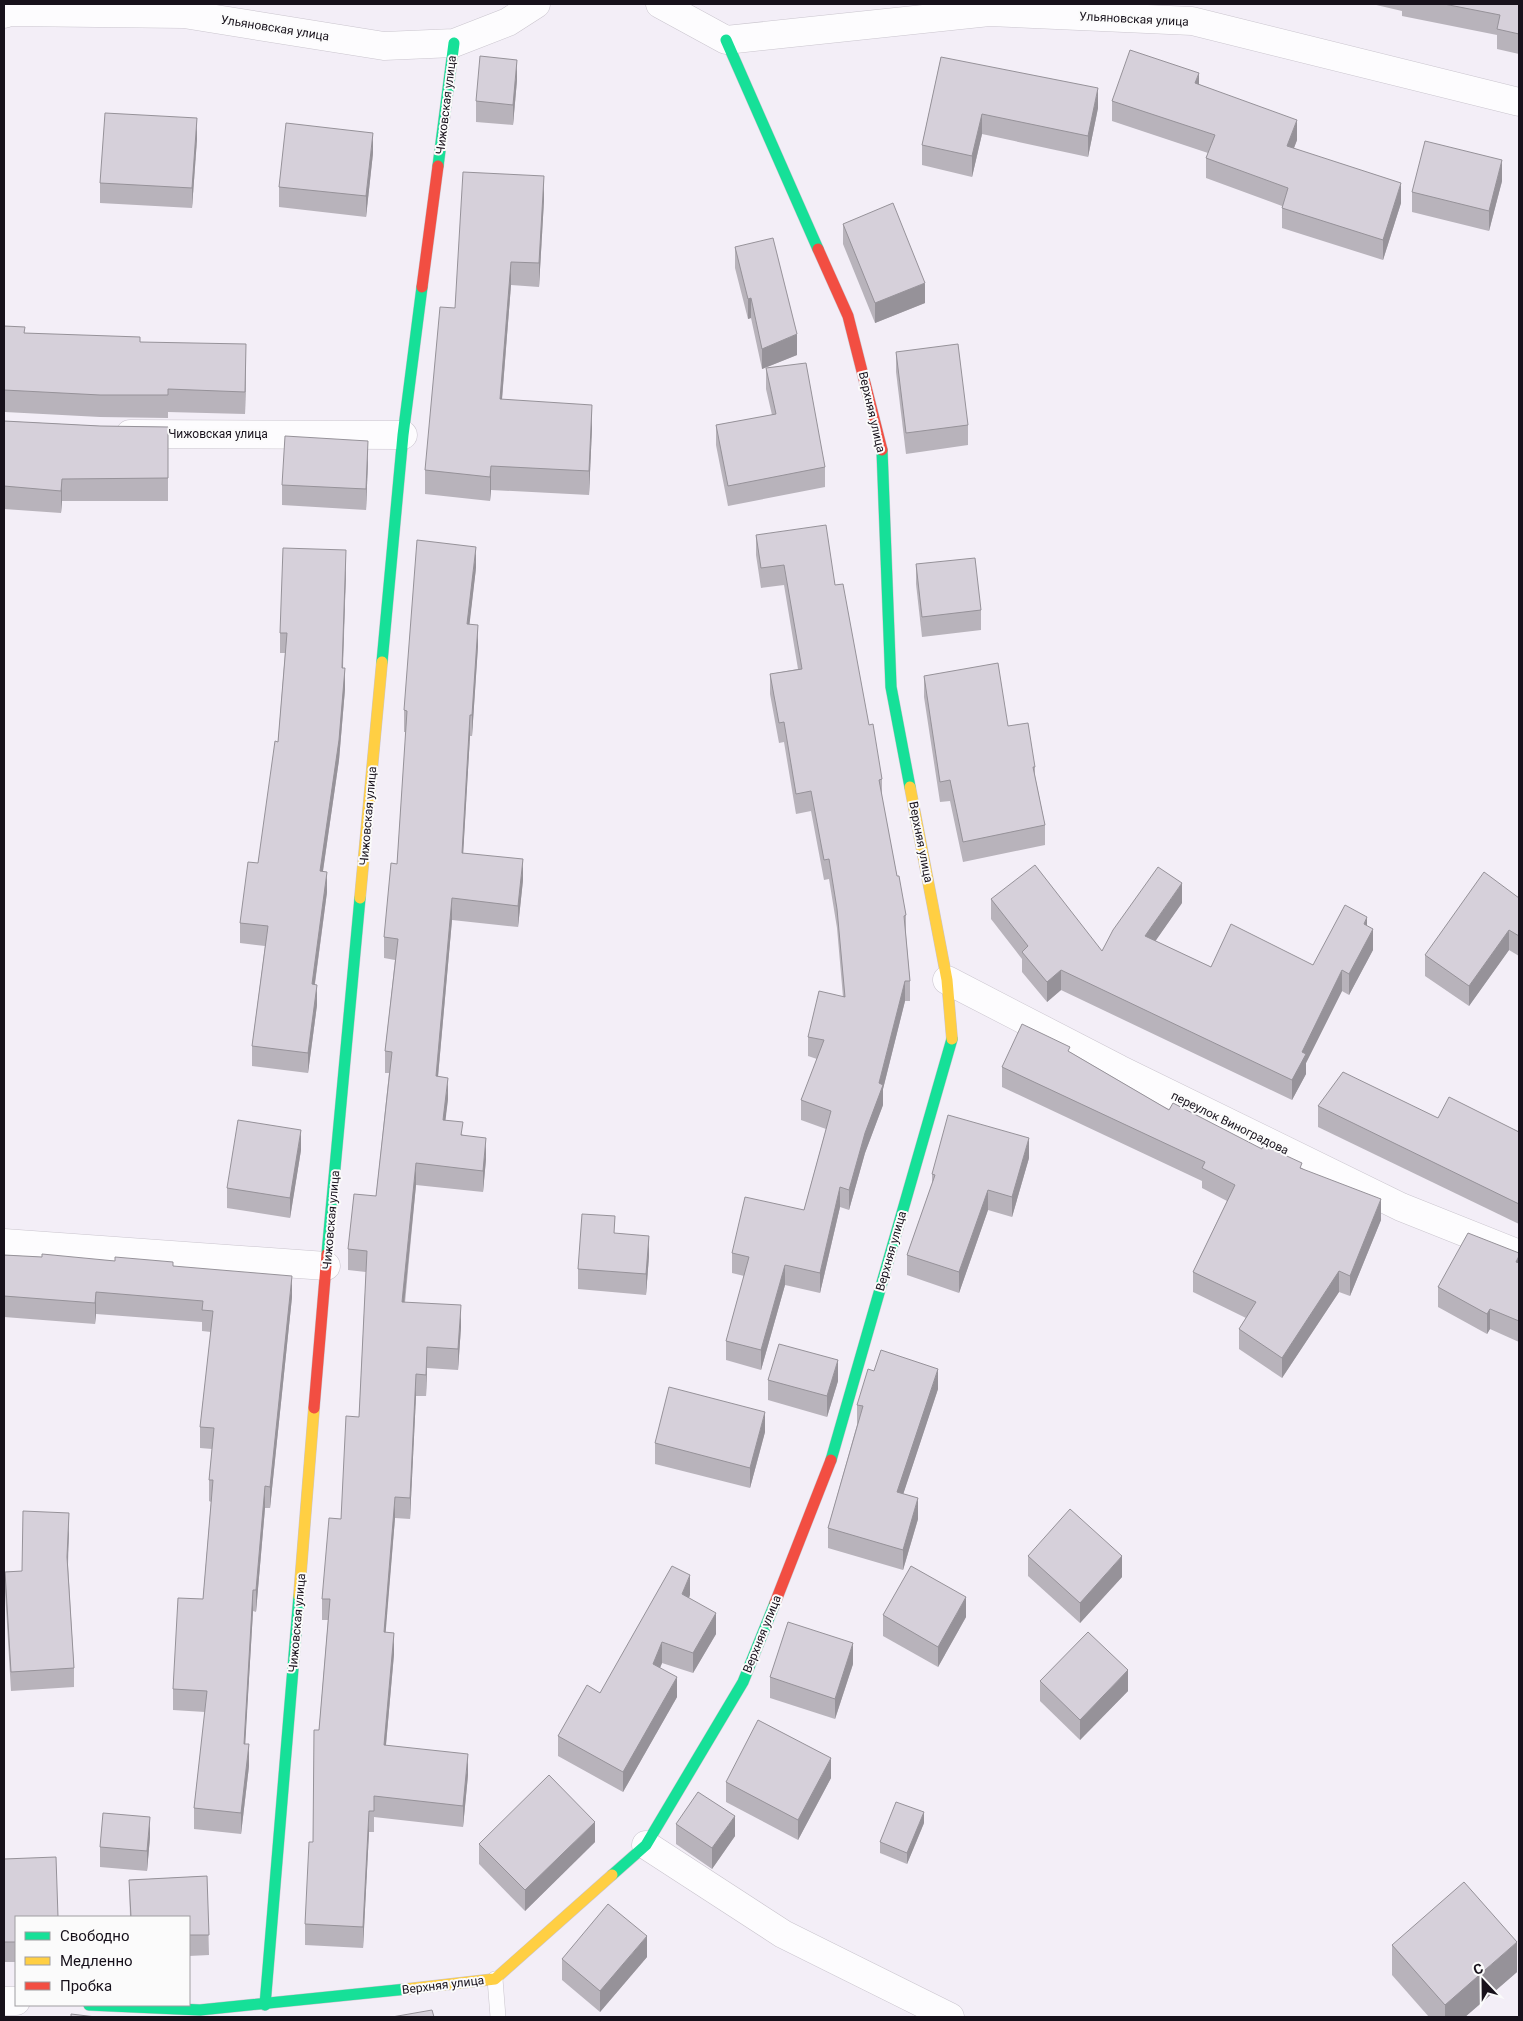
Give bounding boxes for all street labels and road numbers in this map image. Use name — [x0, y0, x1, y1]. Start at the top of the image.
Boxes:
street label: Ульяновская улица — [1079, 9, 1189, 29]
street label: Ульяновская улица — [220, 13, 330, 43]
street label: Чижовская улица — [433, 55, 459, 155]
street label: Верхняя улица — [856, 370, 888, 454]
street label: Чижовская улица — [168, 427, 268, 441]
street label: Чижовская улица — [357, 766, 379, 866]
street label: Верхняя улица — [906, 800, 936, 884]
street label: переулок Виноградова — [1169, 1088, 1291, 1158]
street label: Чижовская улица — [320, 1170, 342, 1270]
street label: Верхняя улица — [873, 1209, 909, 1293]
street label: Чижовская улица — [286, 1573, 308, 1673]
street label: Верхняя улица — [740, 1593, 784, 1675]
street label: Верхняя улица — [401, 1973, 485, 1997]

